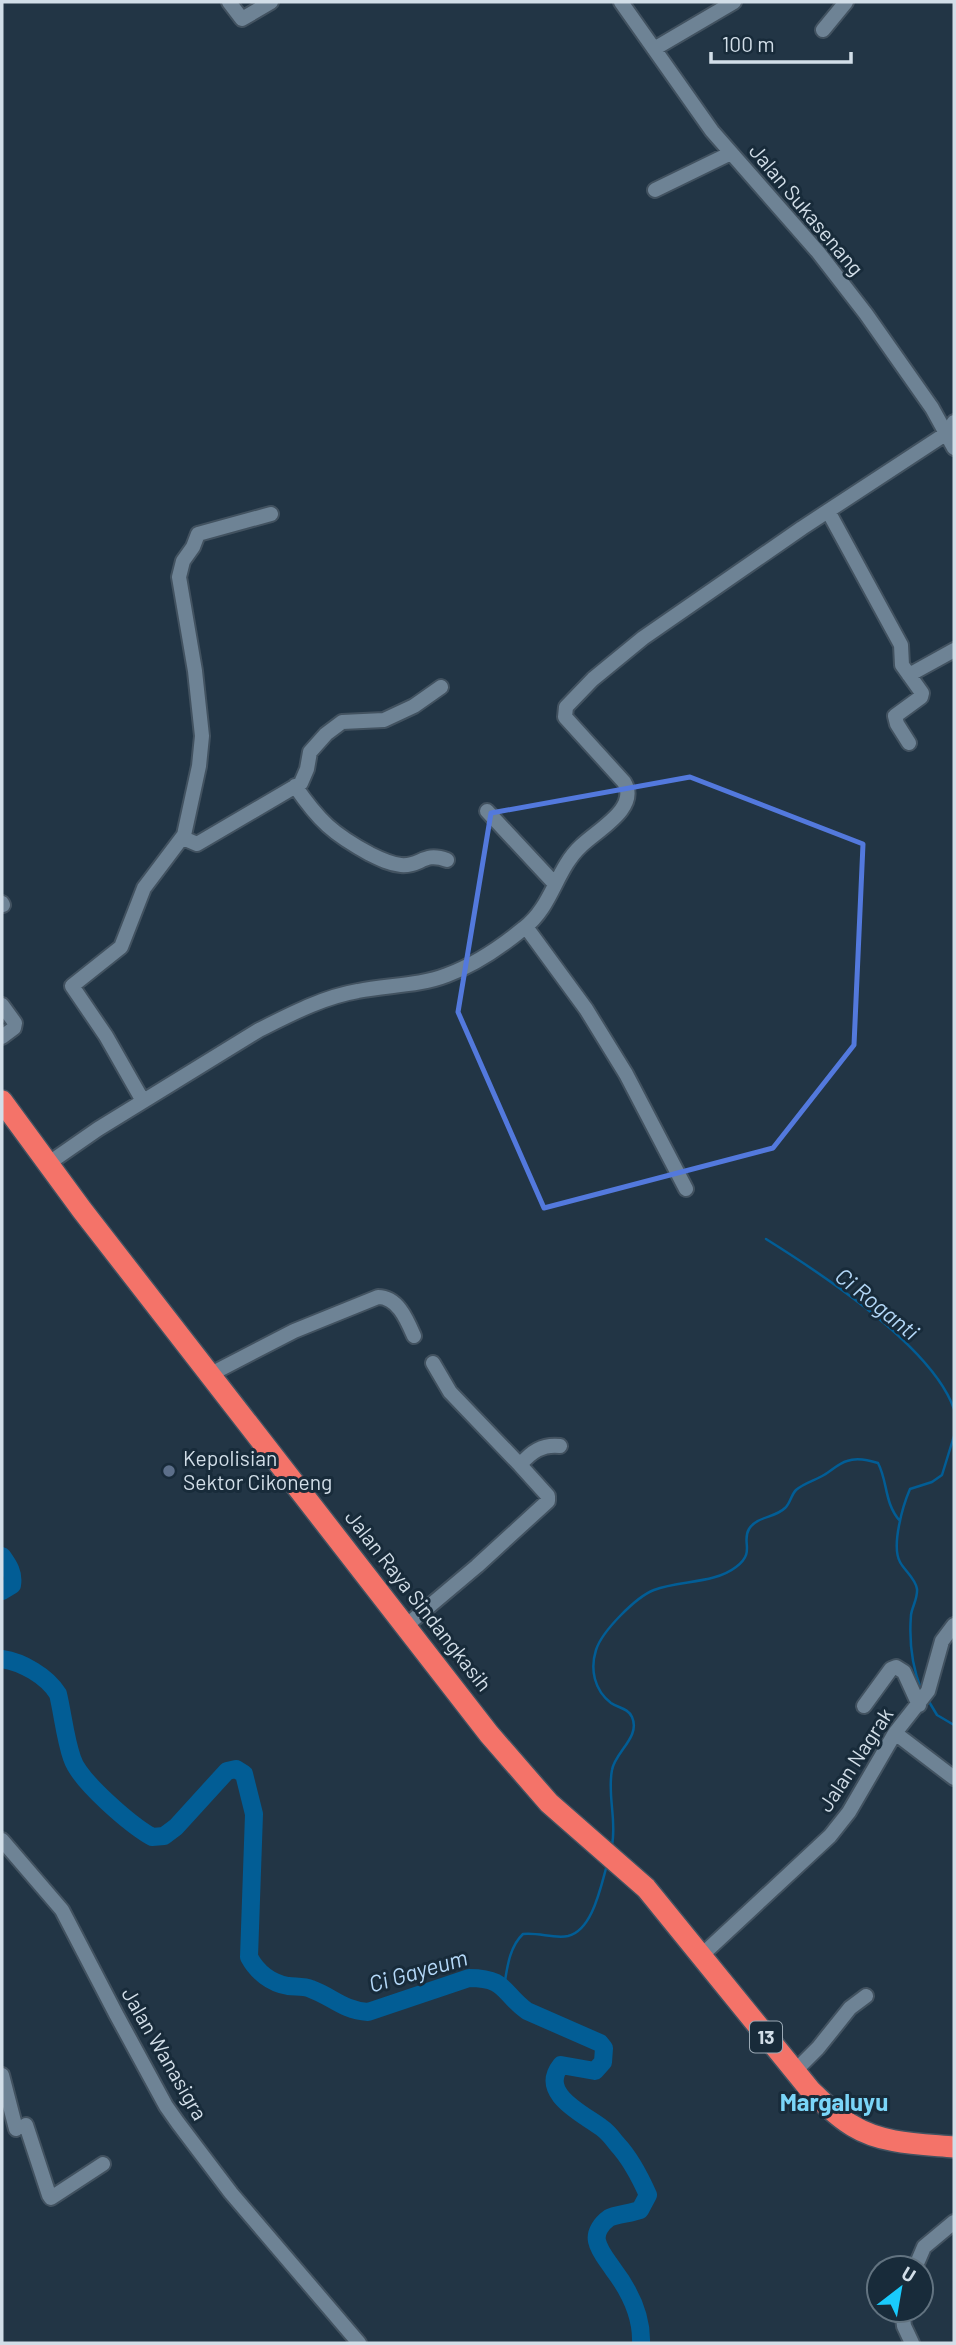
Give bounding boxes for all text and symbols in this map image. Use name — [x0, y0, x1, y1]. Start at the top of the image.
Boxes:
scale bar — [711, 21, 851, 65]
text: 100 m — [722, 31, 775, 56]
street label: Jalan Sukasenang — [745, 138, 870, 280]
water label: Ci Roganti — [830, 1261, 925, 1346]
place label: Kepolisian Sektor Cikoneng — [183, 1445, 332, 1494]
marker: Kepolisian Sektor Cikoneng — [161, 1463, 177, 1479]
street label: Jalan Raya Sindangkasih — [341, 1504, 498, 1696]
street label: Jalan Nagrak — [812, 1702, 898, 1816]
water label: Ci Gayeum — [365, 1943, 470, 1997]
street label: Jalan Wanasigra — [117, 1982, 213, 2124]
road number: 13 — [750, 2022, 782, 2052]
district label: Margaluyu — [780, 2087, 888, 2116]
north arrow — [865, 2254, 935, 2324]
text: U — [898, 2261, 920, 2287]

